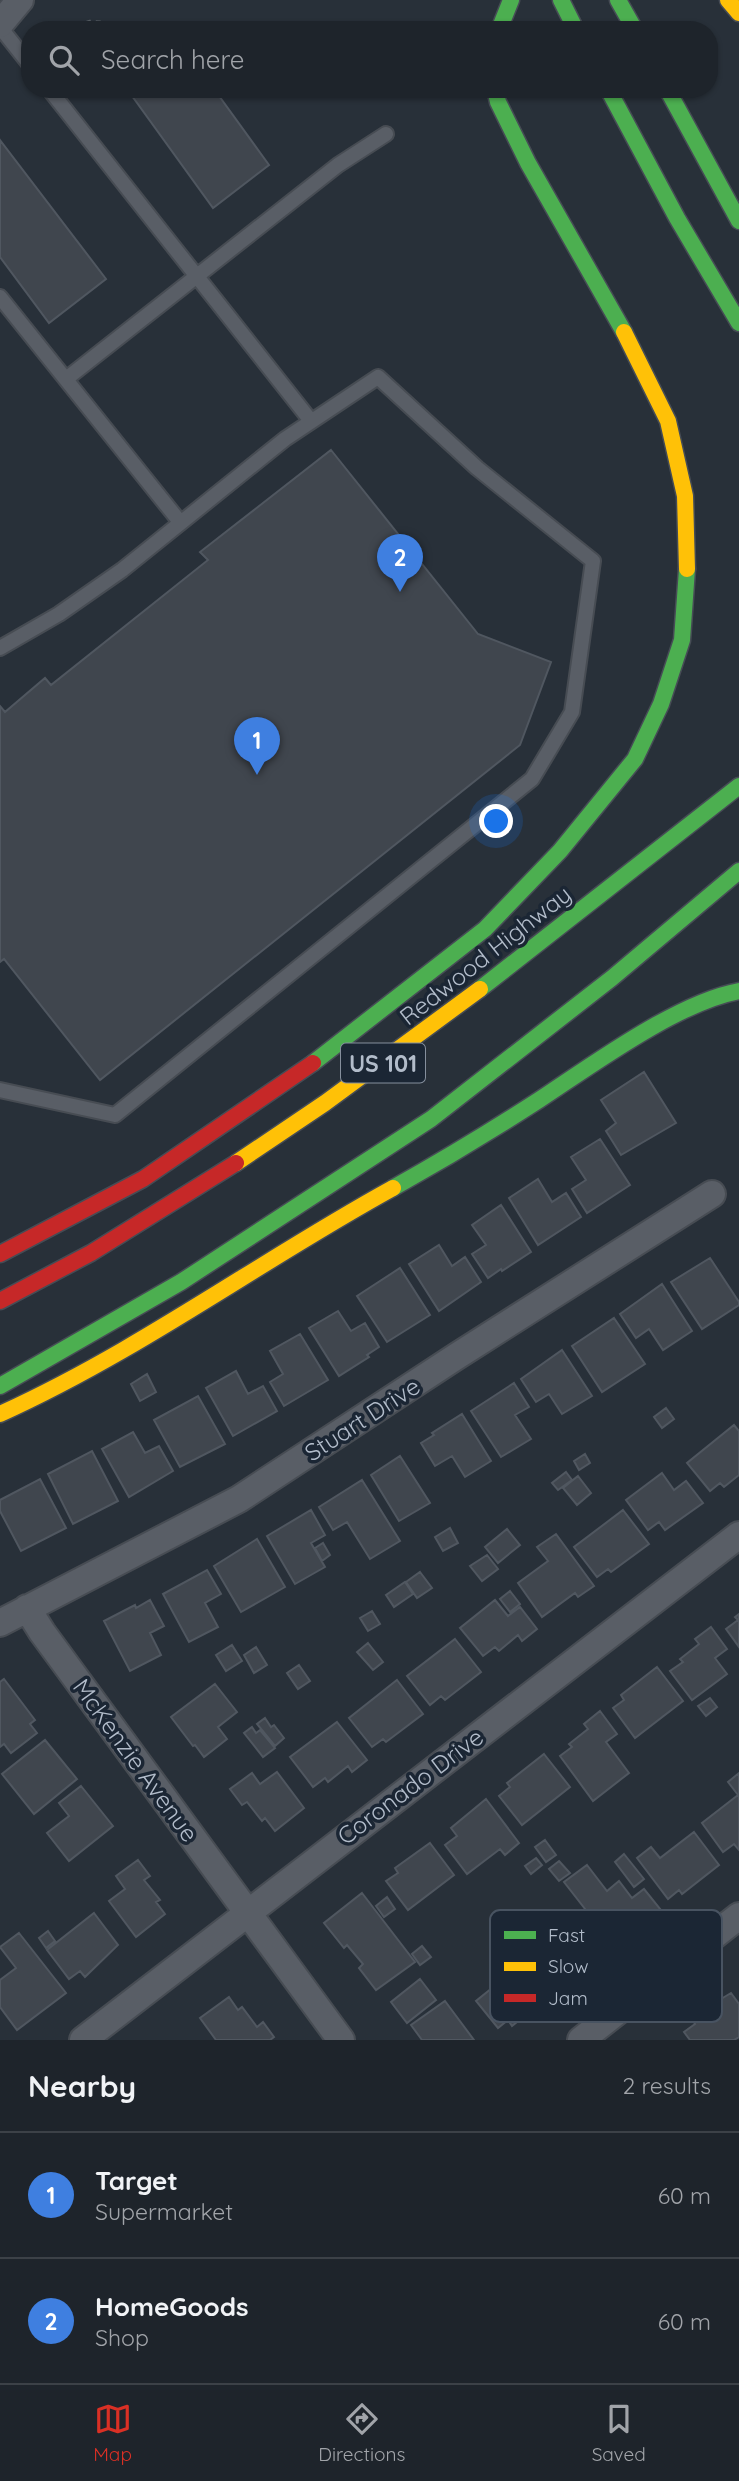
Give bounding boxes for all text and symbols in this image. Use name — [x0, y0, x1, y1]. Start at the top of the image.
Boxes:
search box — [21, 21, 718, 98]
icon: search — [45, 41, 83, 79]
text: Search here — [101, 43, 245, 76]
pin: 2 — [377, 534, 423, 592]
pin: 1 — [234, 717, 280, 775]
your location — [479, 804, 513, 838]
street label: Redwood Highway — [393, 879, 577, 1031]
road number: US 101 — [341, 1044, 425, 1082]
street label: Stuart Drive — [299, 1371, 425, 1467]
street label: McKenzie Avenue — [67, 1673, 205, 1847]
street label: Coronado Drive — [331, 1721, 489, 1851]
legend — [490, 1910, 722, 2022]
text: Fast — [548, 1923, 585, 1947]
text: Slow — [548, 1954, 589, 1978]
text: Jam — [548, 1986, 588, 2010]
text: Nearby — [28, 2067, 136, 2105]
text: 2 results — [622, 2071, 711, 2100]
text: Target — [95, 2164, 178, 2197]
text: 1 — [47, 2181, 55, 2210]
text: 60 m — [658, 2181, 711, 2210]
text: Supermarket — [95, 2197, 233, 2226]
text: HomeGoods — [95, 2290, 249, 2323]
text: 2 — [44, 2307, 58, 2336]
text: 60 m — [658, 2307, 711, 2336]
text: Shop — [95, 2323, 149, 2352]
tab: Map — [93, 2400, 132, 2466]
tab: Directions — [318, 2400, 405, 2466]
tab: Saved — [592, 2400, 646, 2466]

